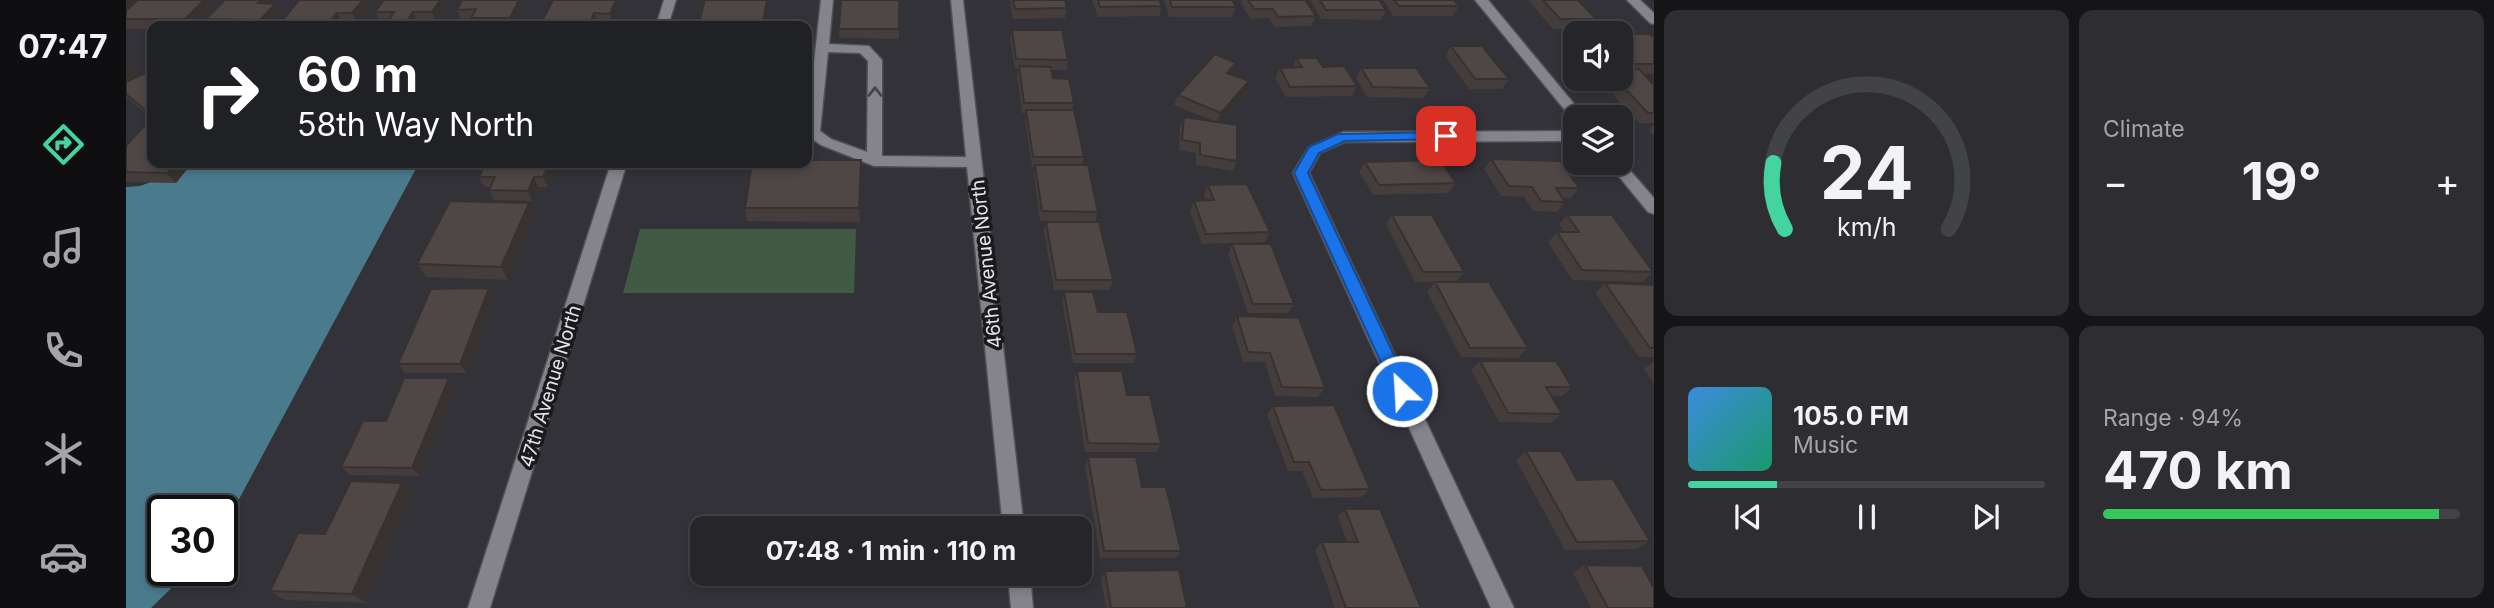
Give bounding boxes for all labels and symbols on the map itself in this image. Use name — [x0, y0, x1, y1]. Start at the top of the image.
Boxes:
one-way arrow — [867, 87, 883, 97]
pin — [1416, 106, 1476, 166]
street label: 46th Avenue North — [966, 178, 1007, 349]
street label: 47th Avenue North — [515, 302, 586, 470]
position arrow — [1365, 354, 1439, 428]
speed limit sign: 30 — [147, 495, 238, 586]

